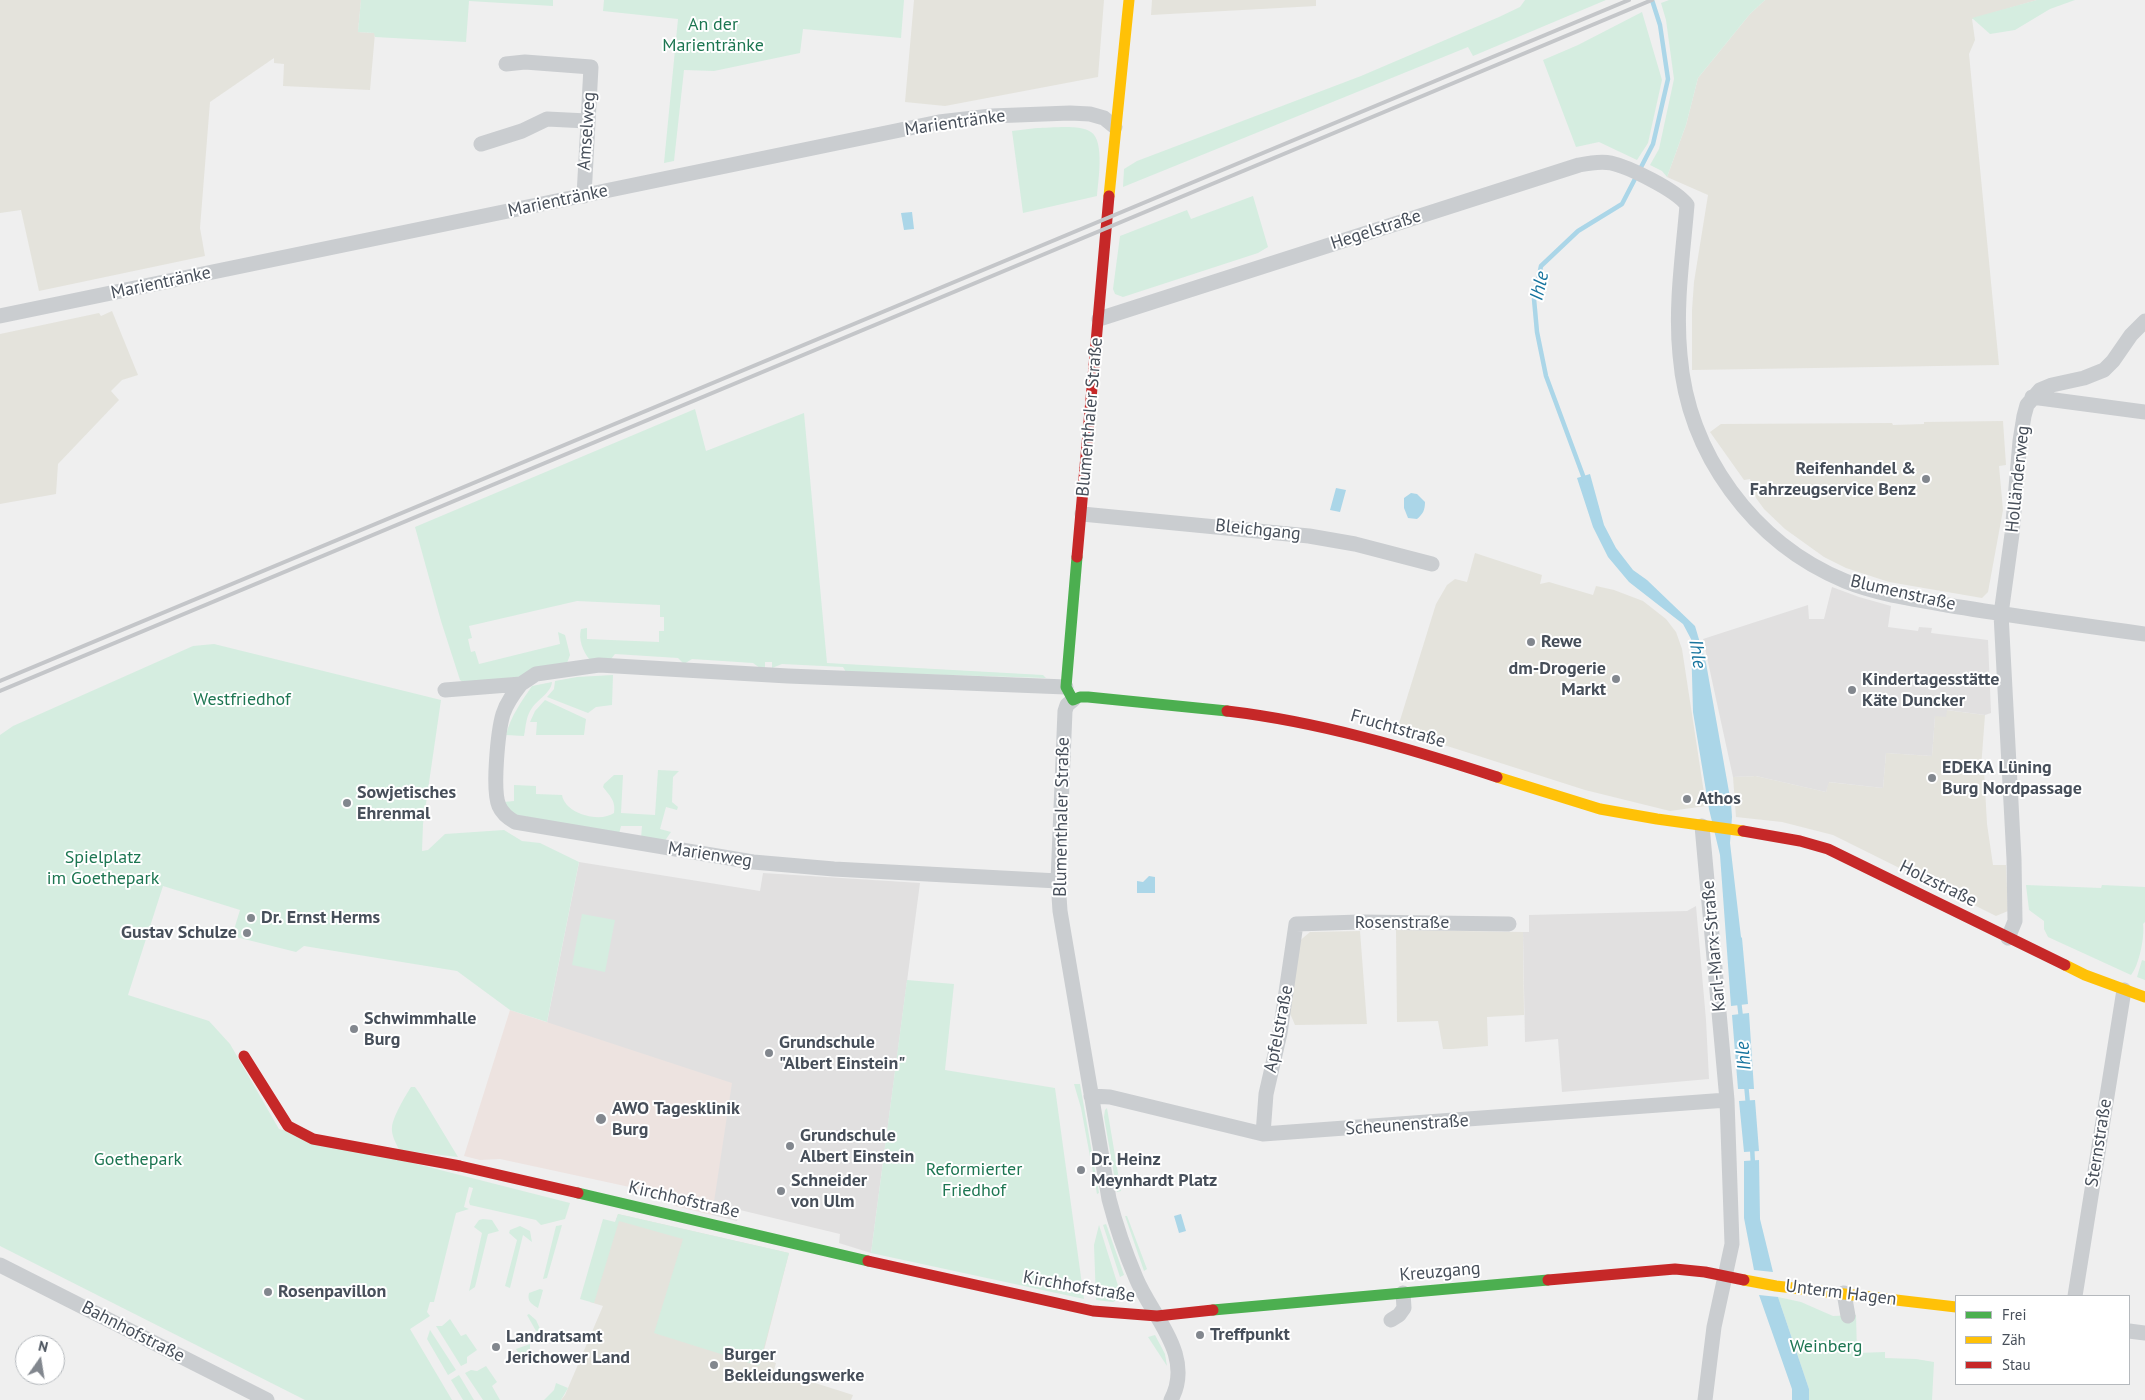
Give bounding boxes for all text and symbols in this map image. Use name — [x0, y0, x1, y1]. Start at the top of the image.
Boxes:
park label: An der Marientränke — [662, 14, 764, 56]
street label: Amselweg — [573, 91, 601, 171]
street label: Marientränke — [903, 105, 1007, 141]
street label: Marientränke — [506, 180, 610, 222]
street label: Hegelstraße — [1328, 205, 1424, 255]
street label: Marientränke — [109, 262, 213, 304]
water label: Ihle — [1526, 269, 1554, 303]
street label: Blumenthaler Straße — [1072, 336, 1108, 498]
street label: Holländerweg — [2002, 424, 2034, 534]
place label: Reifenhandel & Fahrzeugservice Benz — [1750, 458, 1916, 500]
marker: Reifenhandel & Fahrzeugservice Benz — [1920, 473, 1932, 485]
street label: Bleichgang — [1214, 515, 1302, 545]
street label: Blumenstraße — [1848, 570, 1958, 616]
place label: Rewe — [1541, 631, 1582, 653]
marker: Rewe — [1525, 636, 1537, 648]
water label: Ihle — [1683, 638, 1711, 670]
place label: dm-Drogerie Markt — [1509, 658, 1606, 701]
place label: Kindertagesstätte Käte Duncker — [1862, 669, 1999, 712]
marker: dm-Drogerie Markt — [1610, 673, 1622, 685]
marker: Kindertagesstätte Käte Duncker — [1846, 684, 1858, 696]
park label: Westfriedhof — [193, 689, 291, 711]
street label: Fruchtstraße — [1348, 705, 1448, 753]
street label: Blumenthaler Straße — [1050, 737, 1074, 897]
place label: EDEKA Lüning Burg Nordpassage — [1942, 757, 2082, 800]
marker: EDEKA Lüning Burg Nordpassage — [1926, 772, 1938, 784]
place label: Sowjetisches Ehrenmal — [357, 782, 456, 824]
place label: Athos — [1697, 788, 1741, 810]
marker: Athos — [1681, 793, 1693, 805]
marker: Sowjetisches Ehrenmal — [341, 797, 353, 809]
street label: Marienweg — [666, 838, 754, 872]
park label: Spielplatz im Goethepark — [47, 847, 159, 890]
street label: Holzstraße — [1896, 856, 1980, 912]
street label: Karl-Marx-Straße — [1697, 879, 1731, 1013]
place label: Dr. Ernst Herms — [261, 907, 380, 929]
marker: Dr. Ernst Herms — [245, 912, 257, 924]
street label: Rosenstraße — [1355, 912, 1449, 934]
place label: Gustav Schulze — [121, 922, 237, 944]
marker: Gustav Schulze — [241, 927, 253, 939]
street label: Apfelstraße — [1260, 983, 1298, 1075]
place label: Schwimmhalle Burg — [364, 1008, 476, 1050]
marker: Schwimmhalle Burg — [348, 1023, 360, 1035]
place label: Grundschule "Albert Einstein" — [779, 1032, 905, 1074]
water label: Ihle — [1731, 1040, 1757, 1072]
marker: Grundschule "Albert Einstein" — [763, 1047, 775, 1059]
street label: Sternstraße — [2081, 1097, 2117, 1189]
place label: AWO Tagesklinik Burg — [612, 1098, 740, 1140]
street label: Scheunenstraße — [1345, 1110, 1469, 1140]
marker: AWO Tagesklinik Burg — [594, 1112, 608, 1126]
place label: Grundschule Albert Einstein — [800, 1125, 914, 1168]
marker: Grundschule Albert Einstein — [784, 1140, 796, 1152]
park label: Goethepark — [94, 1149, 182, 1171]
place label: Dr. Heinz Meynhardt Platz — [1091, 1149, 1217, 1192]
park label: Reformierter Friedhof — [926, 1159, 1022, 1202]
marker: Dr. Heinz Meynhardt Platz — [1075, 1164, 1087, 1176]
place label: Schneider von Ulm — [791, 1170, 867, 1212]
street label: Kirchhofstraße — [626, 1177, 742, 1223]
marker: Schneider von Ulm — [775, 1185, 787, 1197]
street label: Kreuzgang — [1399, 1258, 1481, 1286]
street label: Kirchhofstraße — [1021, 1267, 1137, 1307]
street label: Unterm Hagen — [1784, 1275, 1898, 1311]
place label: Rosenpavillon — [278, 1281, 386, 1303]
marker: Rosenpavillon — [262, 1286, 274, 1298]
legend — [1955, 1295, 2130, 1385]
street label: Bahnhofstraße — [78, 1297, 188, 1367]
text: Frei — [2002, 1305, 2027, 1324]
place label: Treffpunkt — [1210, 1324, 1290, 1346]
place label: Landratsamt Jerichower Land — [506, 1326, 630, 1368]
marker: Treffpunkt — [1194, 1329, 1206, 1341]
text: Zäh — [2002, 1330, 2026, 1349]
north arrow — [15, 1335, 65, 1385]
park label: Weinberg — [1790, 1336, 1862, 1358]
text: N — [37, 1337, 50, 1356]
marker: Landratsamt Jerichower Land — [490, 1341, 502, 1353]
place label: Burger Bekleidungswerke — [724, 1344, 864, 1386]
text: Stau — [2002, 1355, 2031, 1374]
marker: Burger Bekleidungswerke — [708, 1359, 720, 1371]

